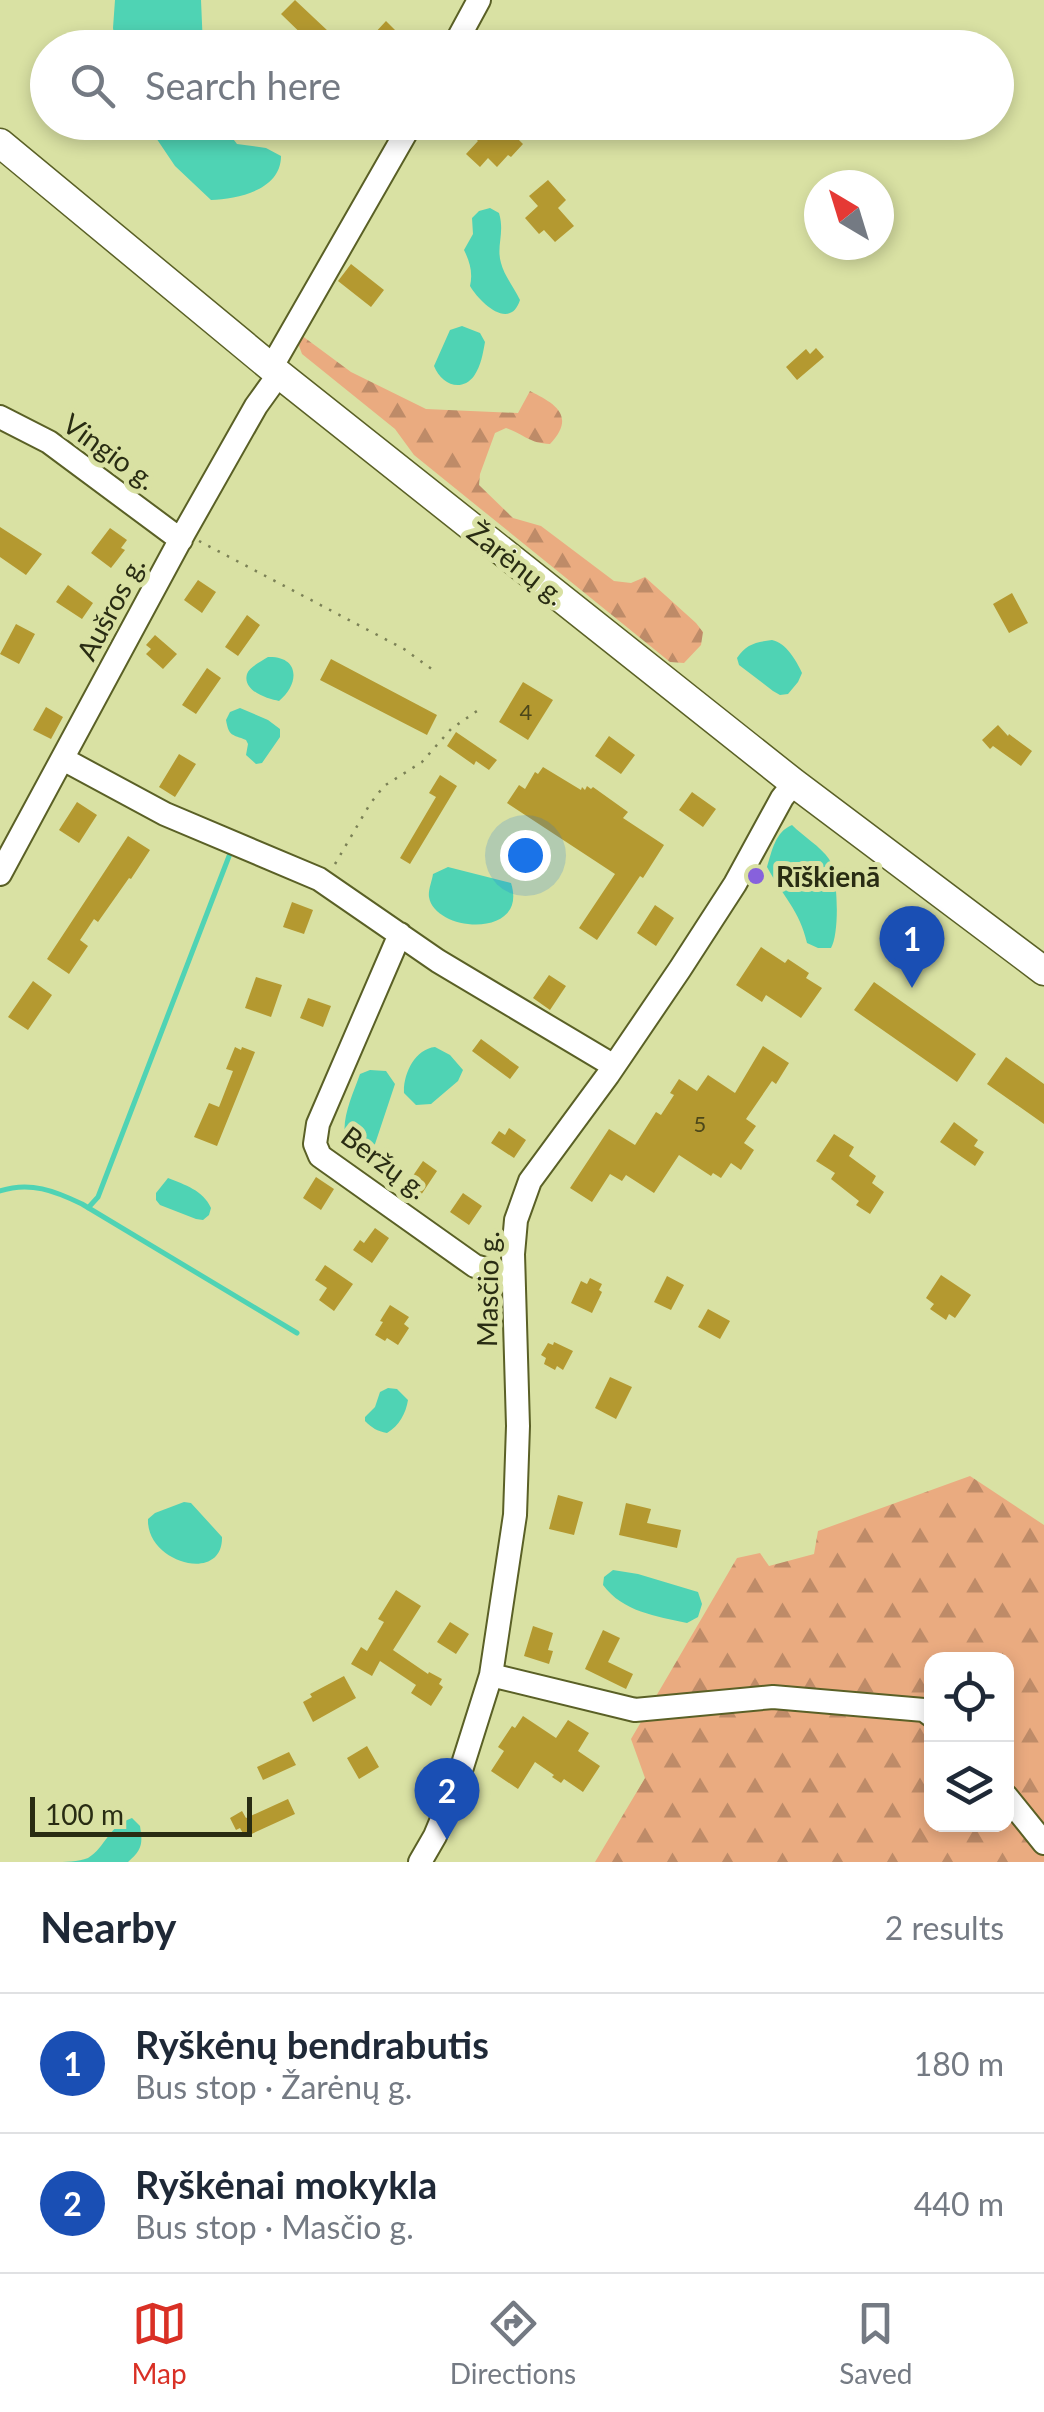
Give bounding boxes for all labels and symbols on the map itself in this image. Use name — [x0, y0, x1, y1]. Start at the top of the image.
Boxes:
north arrow — [804, 170, 894, 260]
street label: Vingio g. — [57, 406, 163, 496]
street label: Žarėnų g. — [461, 514, 573, 612]
street label: Aušros g. — [69, 550, 151, 666]
house number: 4 — [520, 698, 533, 725]
your location — [500, 830, 551, 881]
place label: Rīškienā — [776, 859, 880, 893]
marker: Rīškienā — [745, 865, 767, 887]
pin: 1 — [880, 906, 944, 988]
house number: 5 — [694, 1110, 706, 1137]
street label: Beržų g. — [335, 1118, 435, 1206]
street label: Masčio g. — [469, 1231, 505, 1347]
pin: 2 — [414, 1758, 480, 1840]
scale bar — [30, 1792, 252, 1836]

